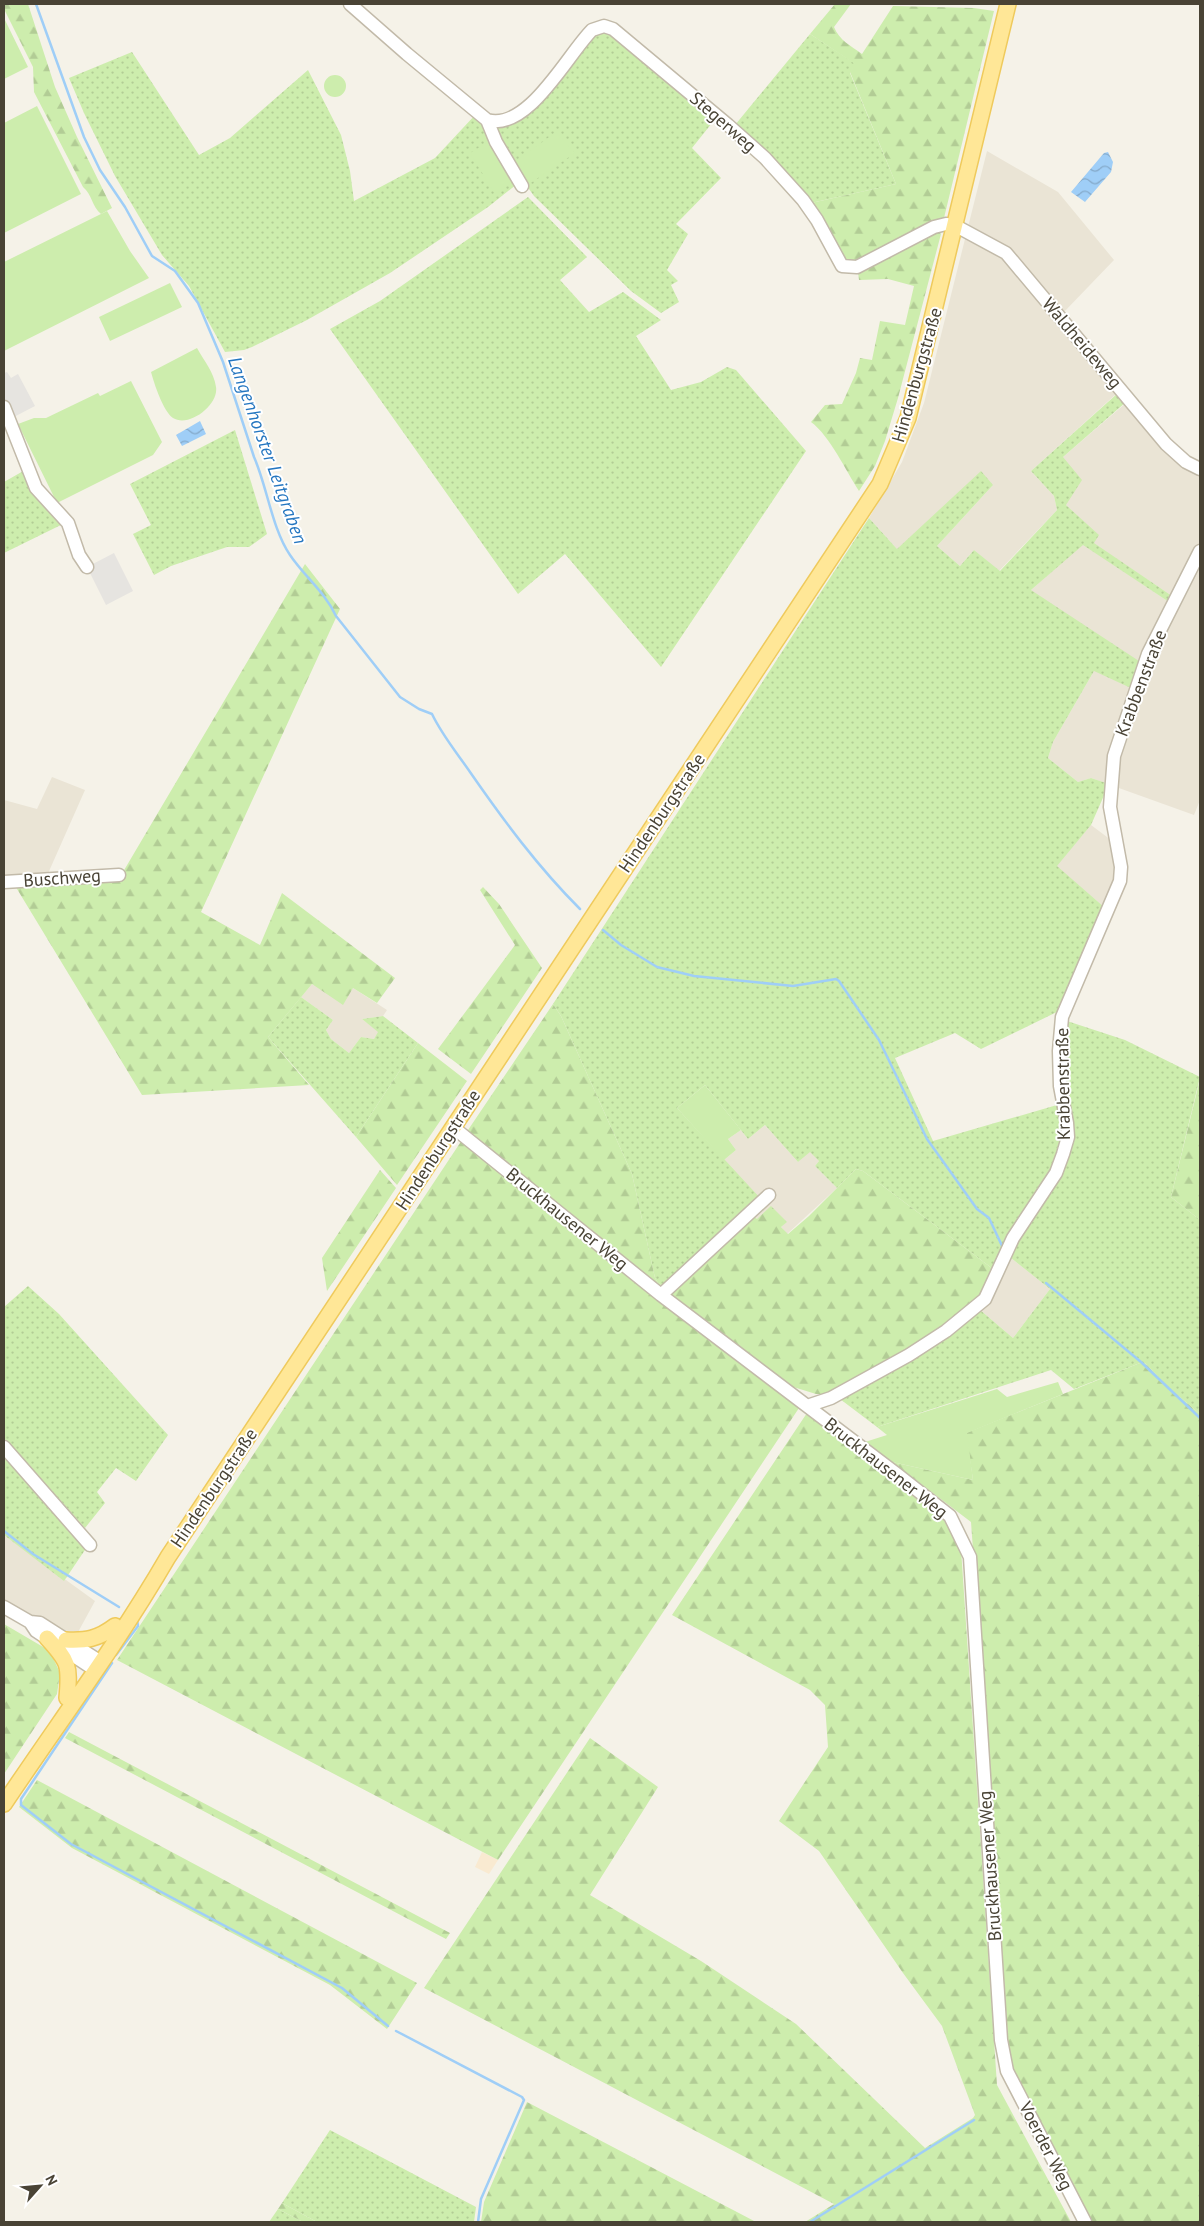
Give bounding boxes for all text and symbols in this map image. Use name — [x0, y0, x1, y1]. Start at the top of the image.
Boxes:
street label: Stegerweg — [685, 86, 761, 157]
street label: Waldheideweg — [1038, 292, 1127, 393]
street label: Hindenburgstraße — [886, 305, 947, 445]
water label: Langenhorster Leitgraben — [223, 353, 313, 547]
street label: Krabbenstraße — [1110, 626, 1171, 739]
street label: Hindenburgstraße — [613, 749, 710, 877]
street label: Buschweg — [23, 863, 101, 892]
street label: Krabbenstraße — [1050, 1028, 1075, 1140]
street label: Hindenburgstraße — [390, 1085, 485, 1214]
street label: Bruckhausener Weg — [502, 1162, 633, 1275]
street label: Bruckhausener Weg — [820, 1412, 953, 1523]
street label: Hindenburgstraße — [165, 1424, 262, 1552]
street label: Bruckhausener Weg — [973, 1790, 1006, 1942]
street label: Voerder Weg — [1014, 2097, 1079, 2194]
north arrow — [15, 2161, 65, 2211]
text: N — [41, 2172, 62, 2188]

